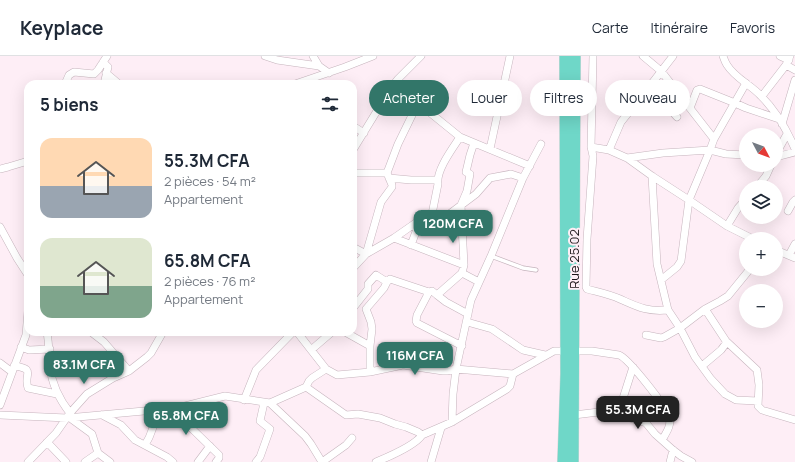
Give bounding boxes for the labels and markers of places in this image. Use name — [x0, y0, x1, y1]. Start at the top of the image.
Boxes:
pin: 120M CFA — [412, 210, 494, 244]
pin: 116M CFA — [374, 342, 456, 376]
pin: 83.1M CFA — [38, 351, 130, 385]
pin: 55.3M CFA — [592, 396, 684, 430]
pin: 65.8M CFA — [140, 402, 232, 436]

